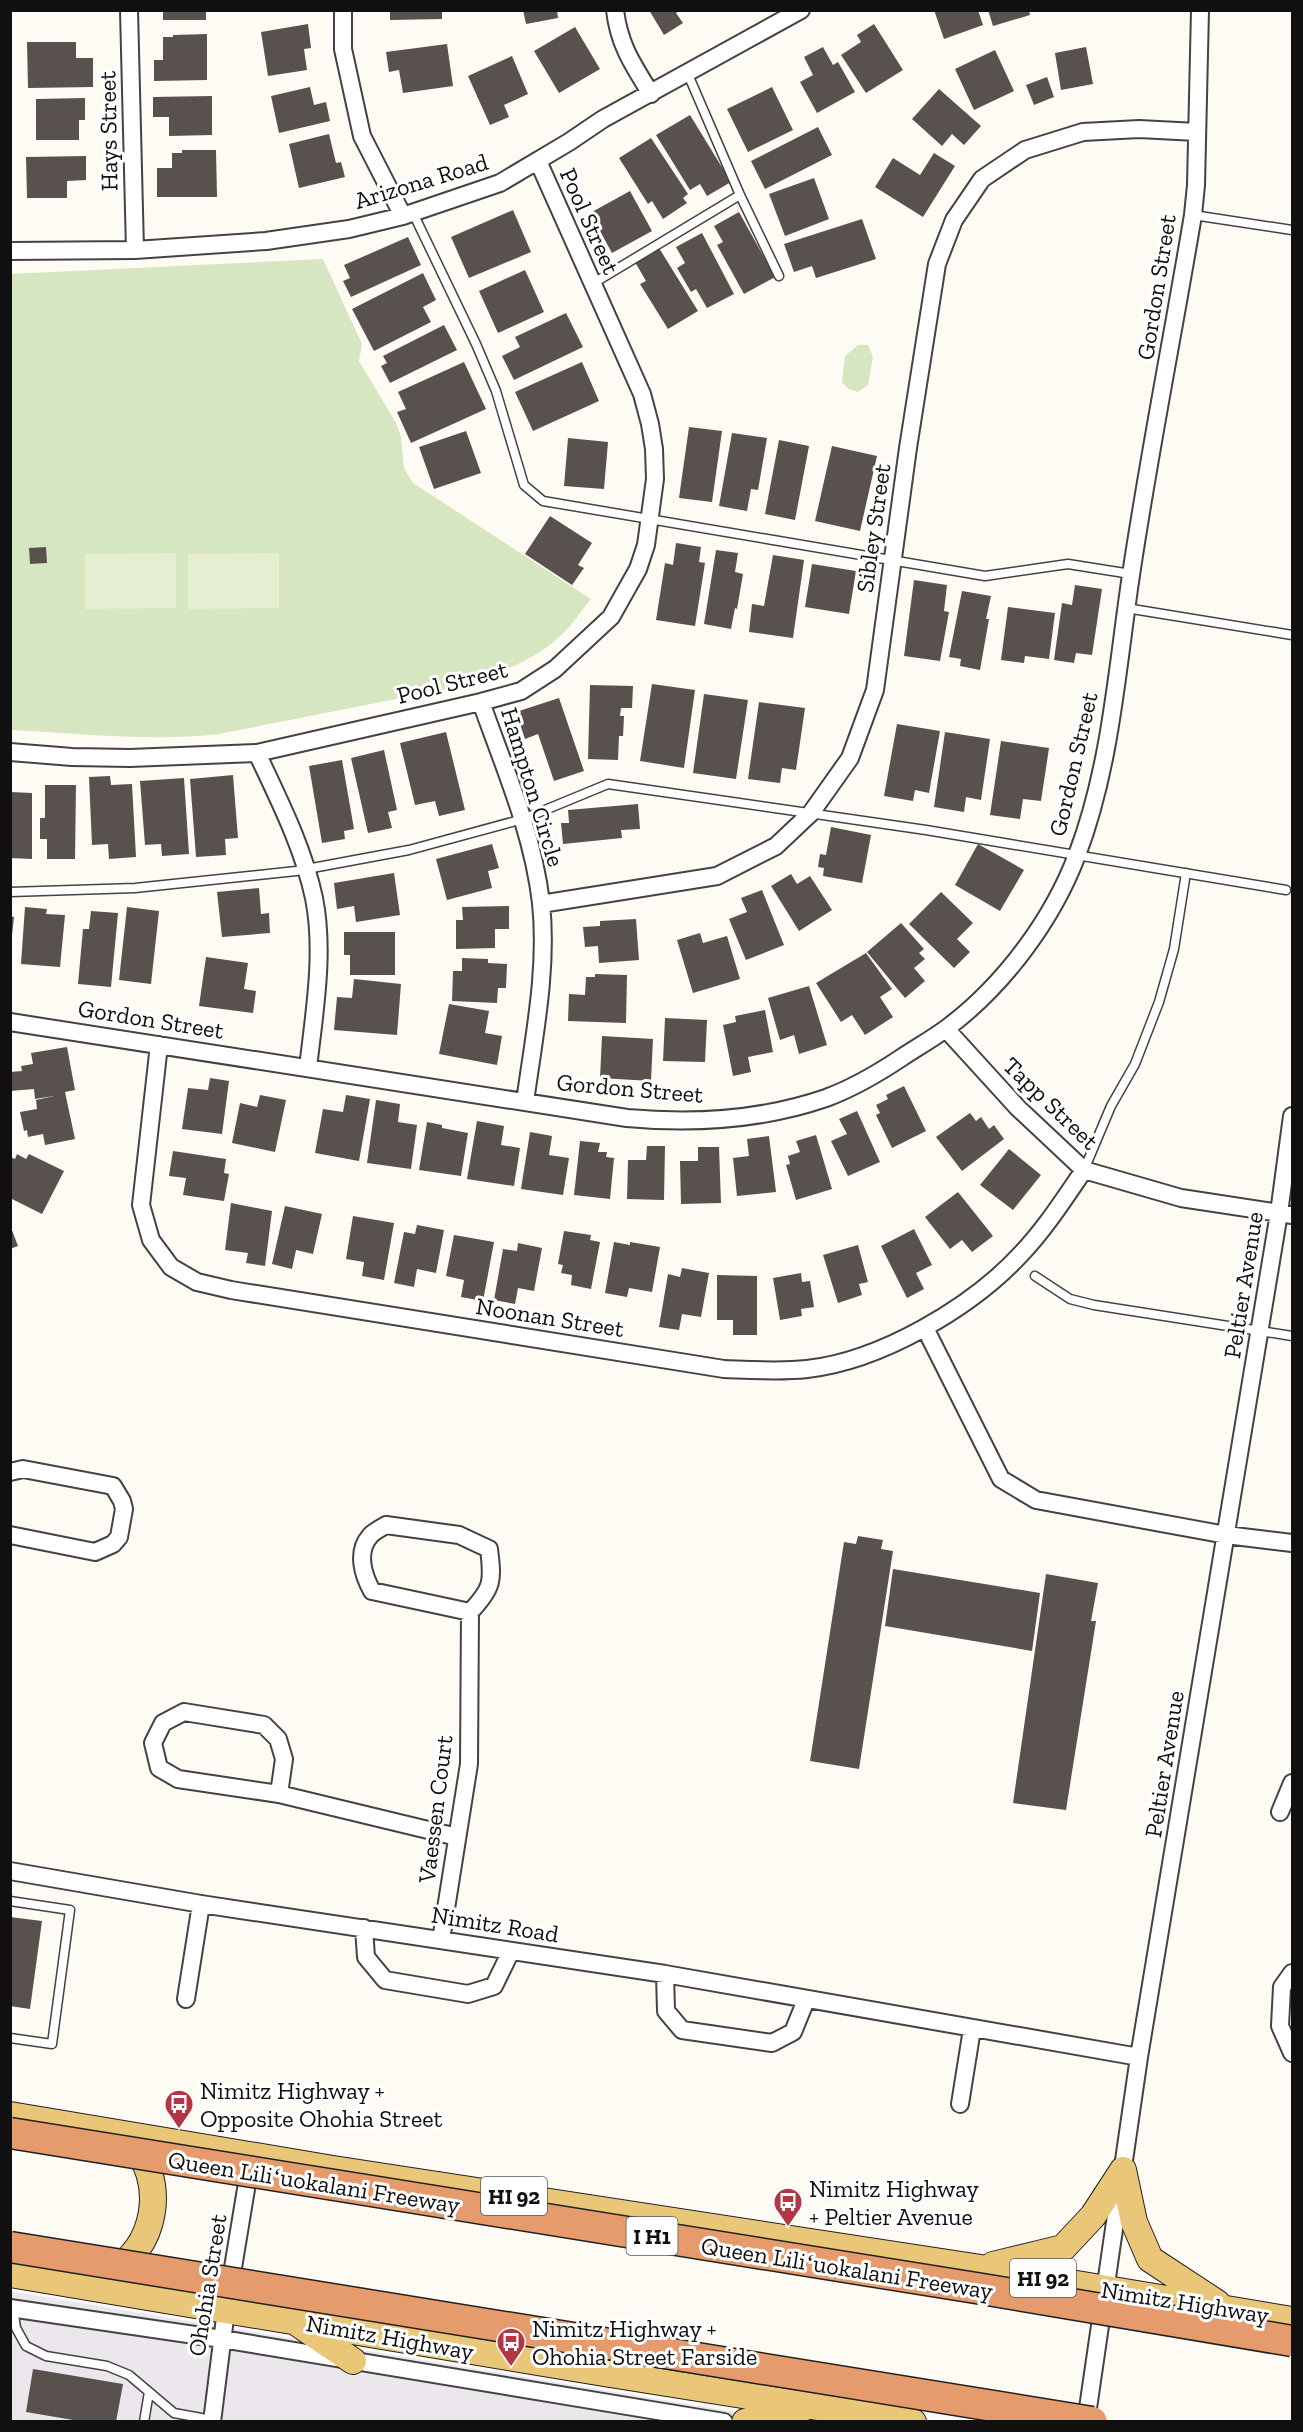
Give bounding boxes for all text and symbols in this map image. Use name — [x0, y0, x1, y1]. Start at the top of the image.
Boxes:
street label: Hays Street — [92, 71, 124, 191]
street label: Arizona Road — [351, 147, 491, 215]
street label: Pool Street — [554, 164, 626, 279]
street label: Gordon Street — [1130, 212, 1182, 362]
street label: Sibley Street — [850, 462, 896, 594]
street label: Pool Street — [394, 654, 510, 710]
street label: Gordon Street — [1042, 689, 1104, 839]
street label: Hampton Circle — [495, 704, 571, 870]
street label: Gordon Street — [76, 993, 226, 1045]
street label: Tapp Street — [997, 1051, 1105, 1155]
street label: Gordon Street — [556, 1067, 705, 1109]
street label: Peltier Avenue — [1217, 1210, 1269, 1360]
street label: Noonan Street — [474, 1291, 626, 1343]
street label: Peltier Avenue — [1138, 1689, 1190, 1839]
street label: Vaessen Court — [411, 1733, 458, 1886]
street label: Nimitz Road — [429, 1900, 561, 1948]
place label: Nimitz Highway + Opposite Ohohia Street — [200, 2076, 443, 2133]
bus stop icon: Nimitz Highway + Opposite Ohohia Street — [163, 2088, 195, 2130]
street label: Queen Liliʻuokalani Freeway — [166, 2145, 463, 2220]
place label: Nimitz Highway + Peltier Avenue — [809, 2174, 979, 2231]
road number: HI 92 — [481, 2177, 547, 2215]
bus stop icon: Nimitz Highway + Peltier Avenue — [772, 2186, 804, 2228]
street label: Ohohia Street — [181, 2212, 233, 2358]
road number: I H1 — [626, 2217, 678, 2255]
street label: Queen Liliʻuokalani Freeway — [699, 2231, 996, 2306]
road number: HI 92 — [1010, 2259, 1076, 2297]
street label: Nimitz Highway — [1099, 2274, 1272, 2330]
street label: Nimitz Highway — [304, 2308, 477, 2366]
place label: Nimitz Highway + Ohohia Street Farside — [532, 2314, 757, 2371]
bus stop icon: Nimitz Highway + Ohohia Street Farside — [495, 2326, 527, 2368]

